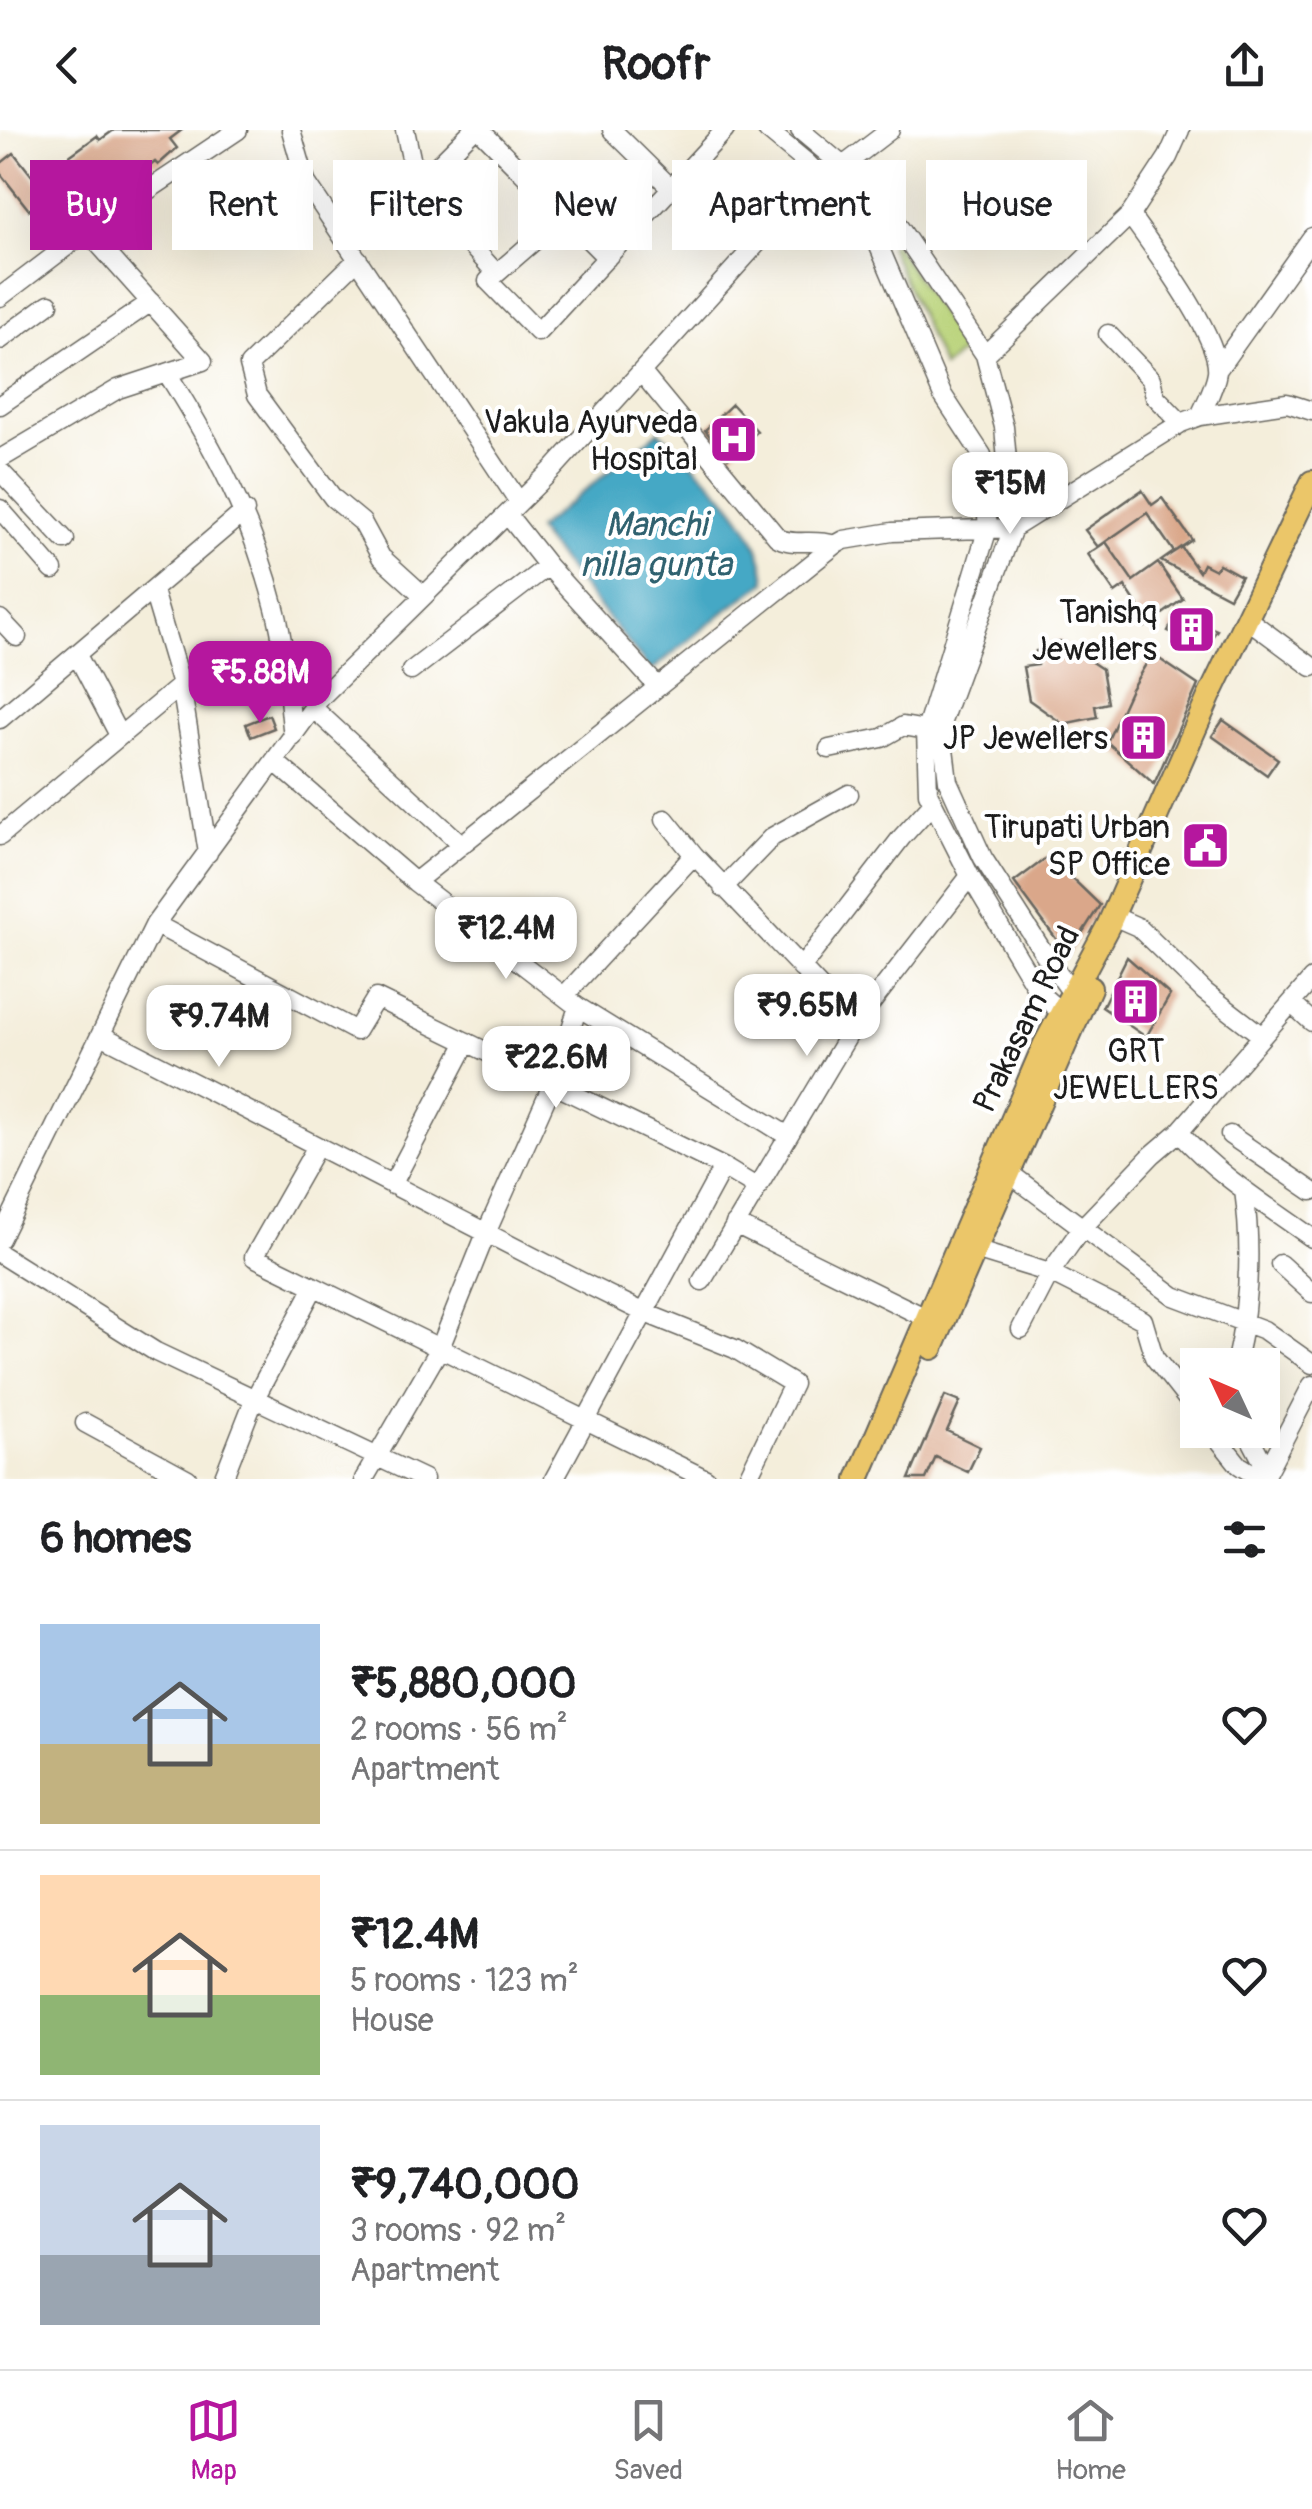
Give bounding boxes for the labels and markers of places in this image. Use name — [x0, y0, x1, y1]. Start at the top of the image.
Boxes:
place label: Vakula Ayurveda Hospital — [484, 403, 698, 480]
hospital icon: Vakula Ayurveda Hospital — [707, 414, 759, 466]
pin: ₹15M — [951, 452, 1069, 537]
place label: Tanishq Jewellers — [1032, 593, 1157, 670]
building icon: Tanishq Jewellers — [1166, 604, 1218, 656]
pin: ₹5.88M — [179, 641, 341, 726]
building icon: JP Jewellers — [1117, 712, 1169, 764]
place label: JP Jewellers — [943, 719, 1108, 759]
place label: Tirupati Urban SP Office — [984, 808, 1170, 885]
public building icon: Tirupati Urban SP Office — [1179, 819, 1231, 871]
pin: ₹12.4M — [425, 897, 587, 982]
pin: ₹9.65M — [726, 974, 888, 1059]
building icon: GRT JEWELLERS — [1110, 975, 1162, 1027]
pin: ₹9.74M — [138, 985, 300, 1070]
pin: ₹22.6M — [475, 1026, 637, 1111]
place label: GRT JEWELLERS — [1053, 1032, 1219, 1109]

